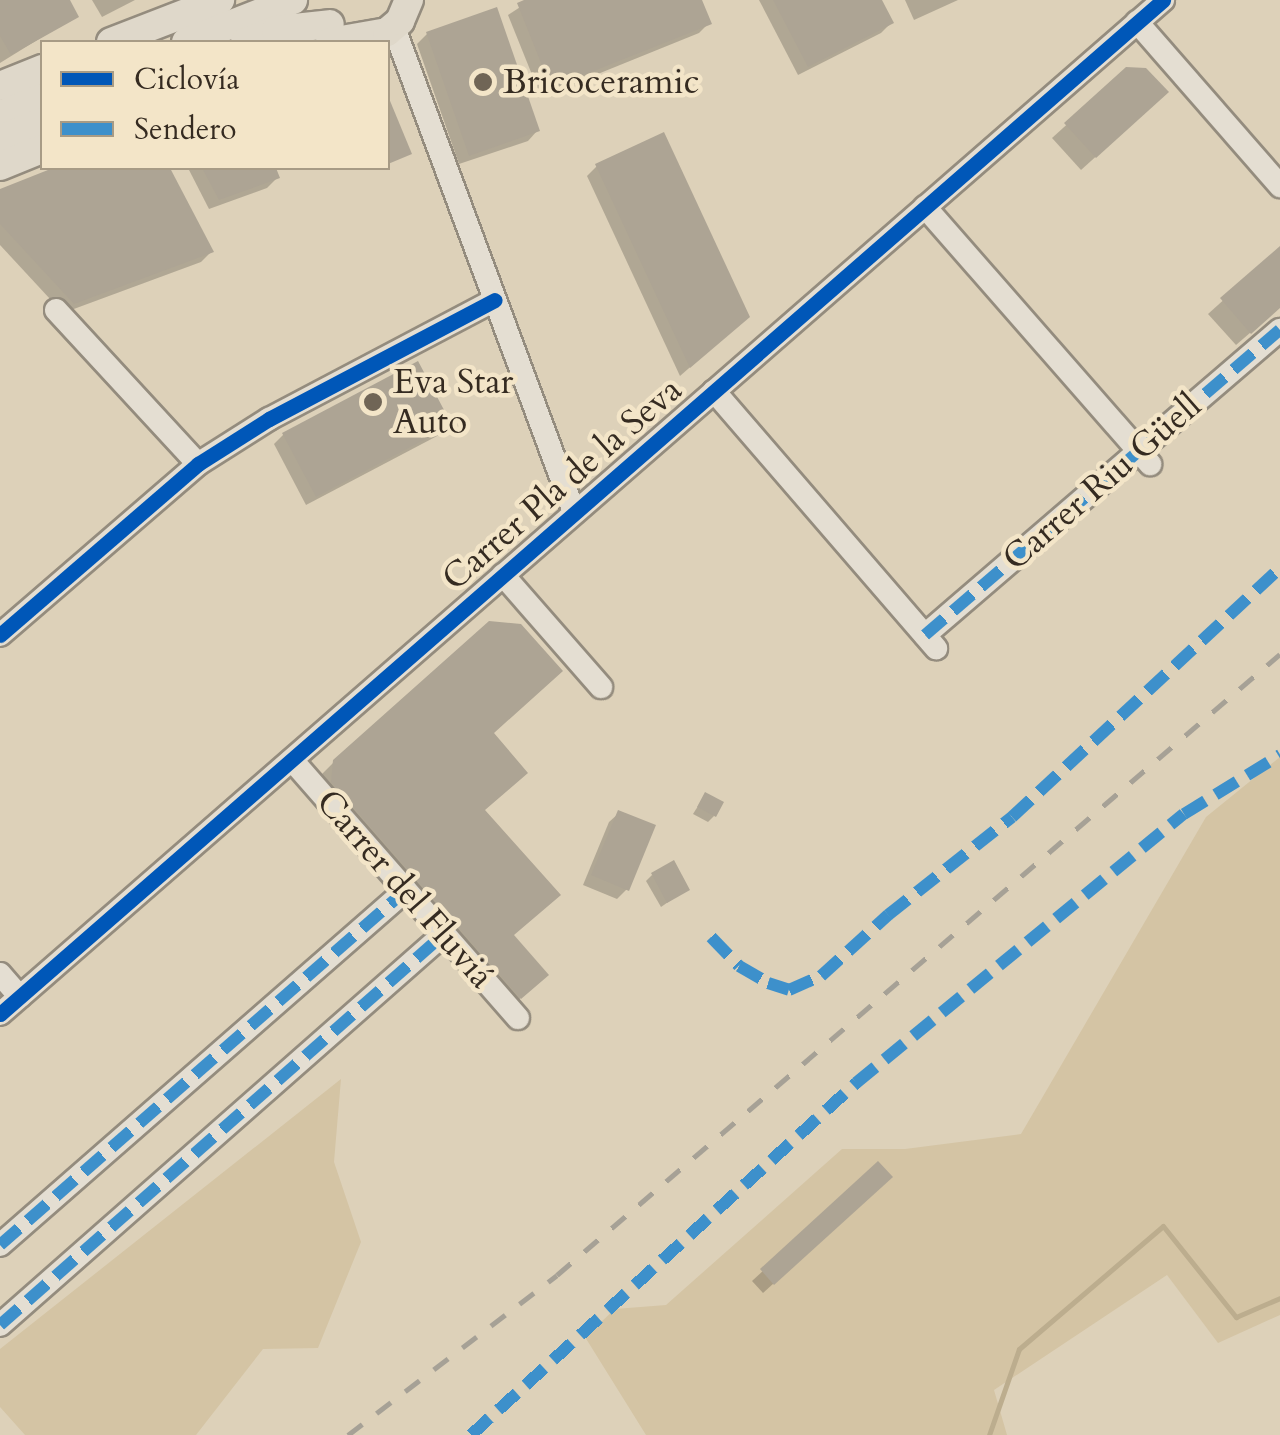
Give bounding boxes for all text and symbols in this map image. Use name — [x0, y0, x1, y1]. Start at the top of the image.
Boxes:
legend — [40, 40, 390, 170]
text: Ciclovía — [134, 59, 239, 100]
place label: Bricoceramic — [503, 61, 699, 103]
marker: Bricoceramic — [472, 71, 494, 93]
text: Sendero — [134, 109, 236, 150]
place label: Eva Star Auto — [393, 361, 513, 443]
street label: Carrer Pla de la Seva — [434, 369, 690, 599]
street label: Carrer Riu Güell — [994, 385, 1210, 579]
marker: Eva Star Auto — [362, 391, 384, 413]
street label: Carrer del Fluviá — [307, 781, 503, 997]

